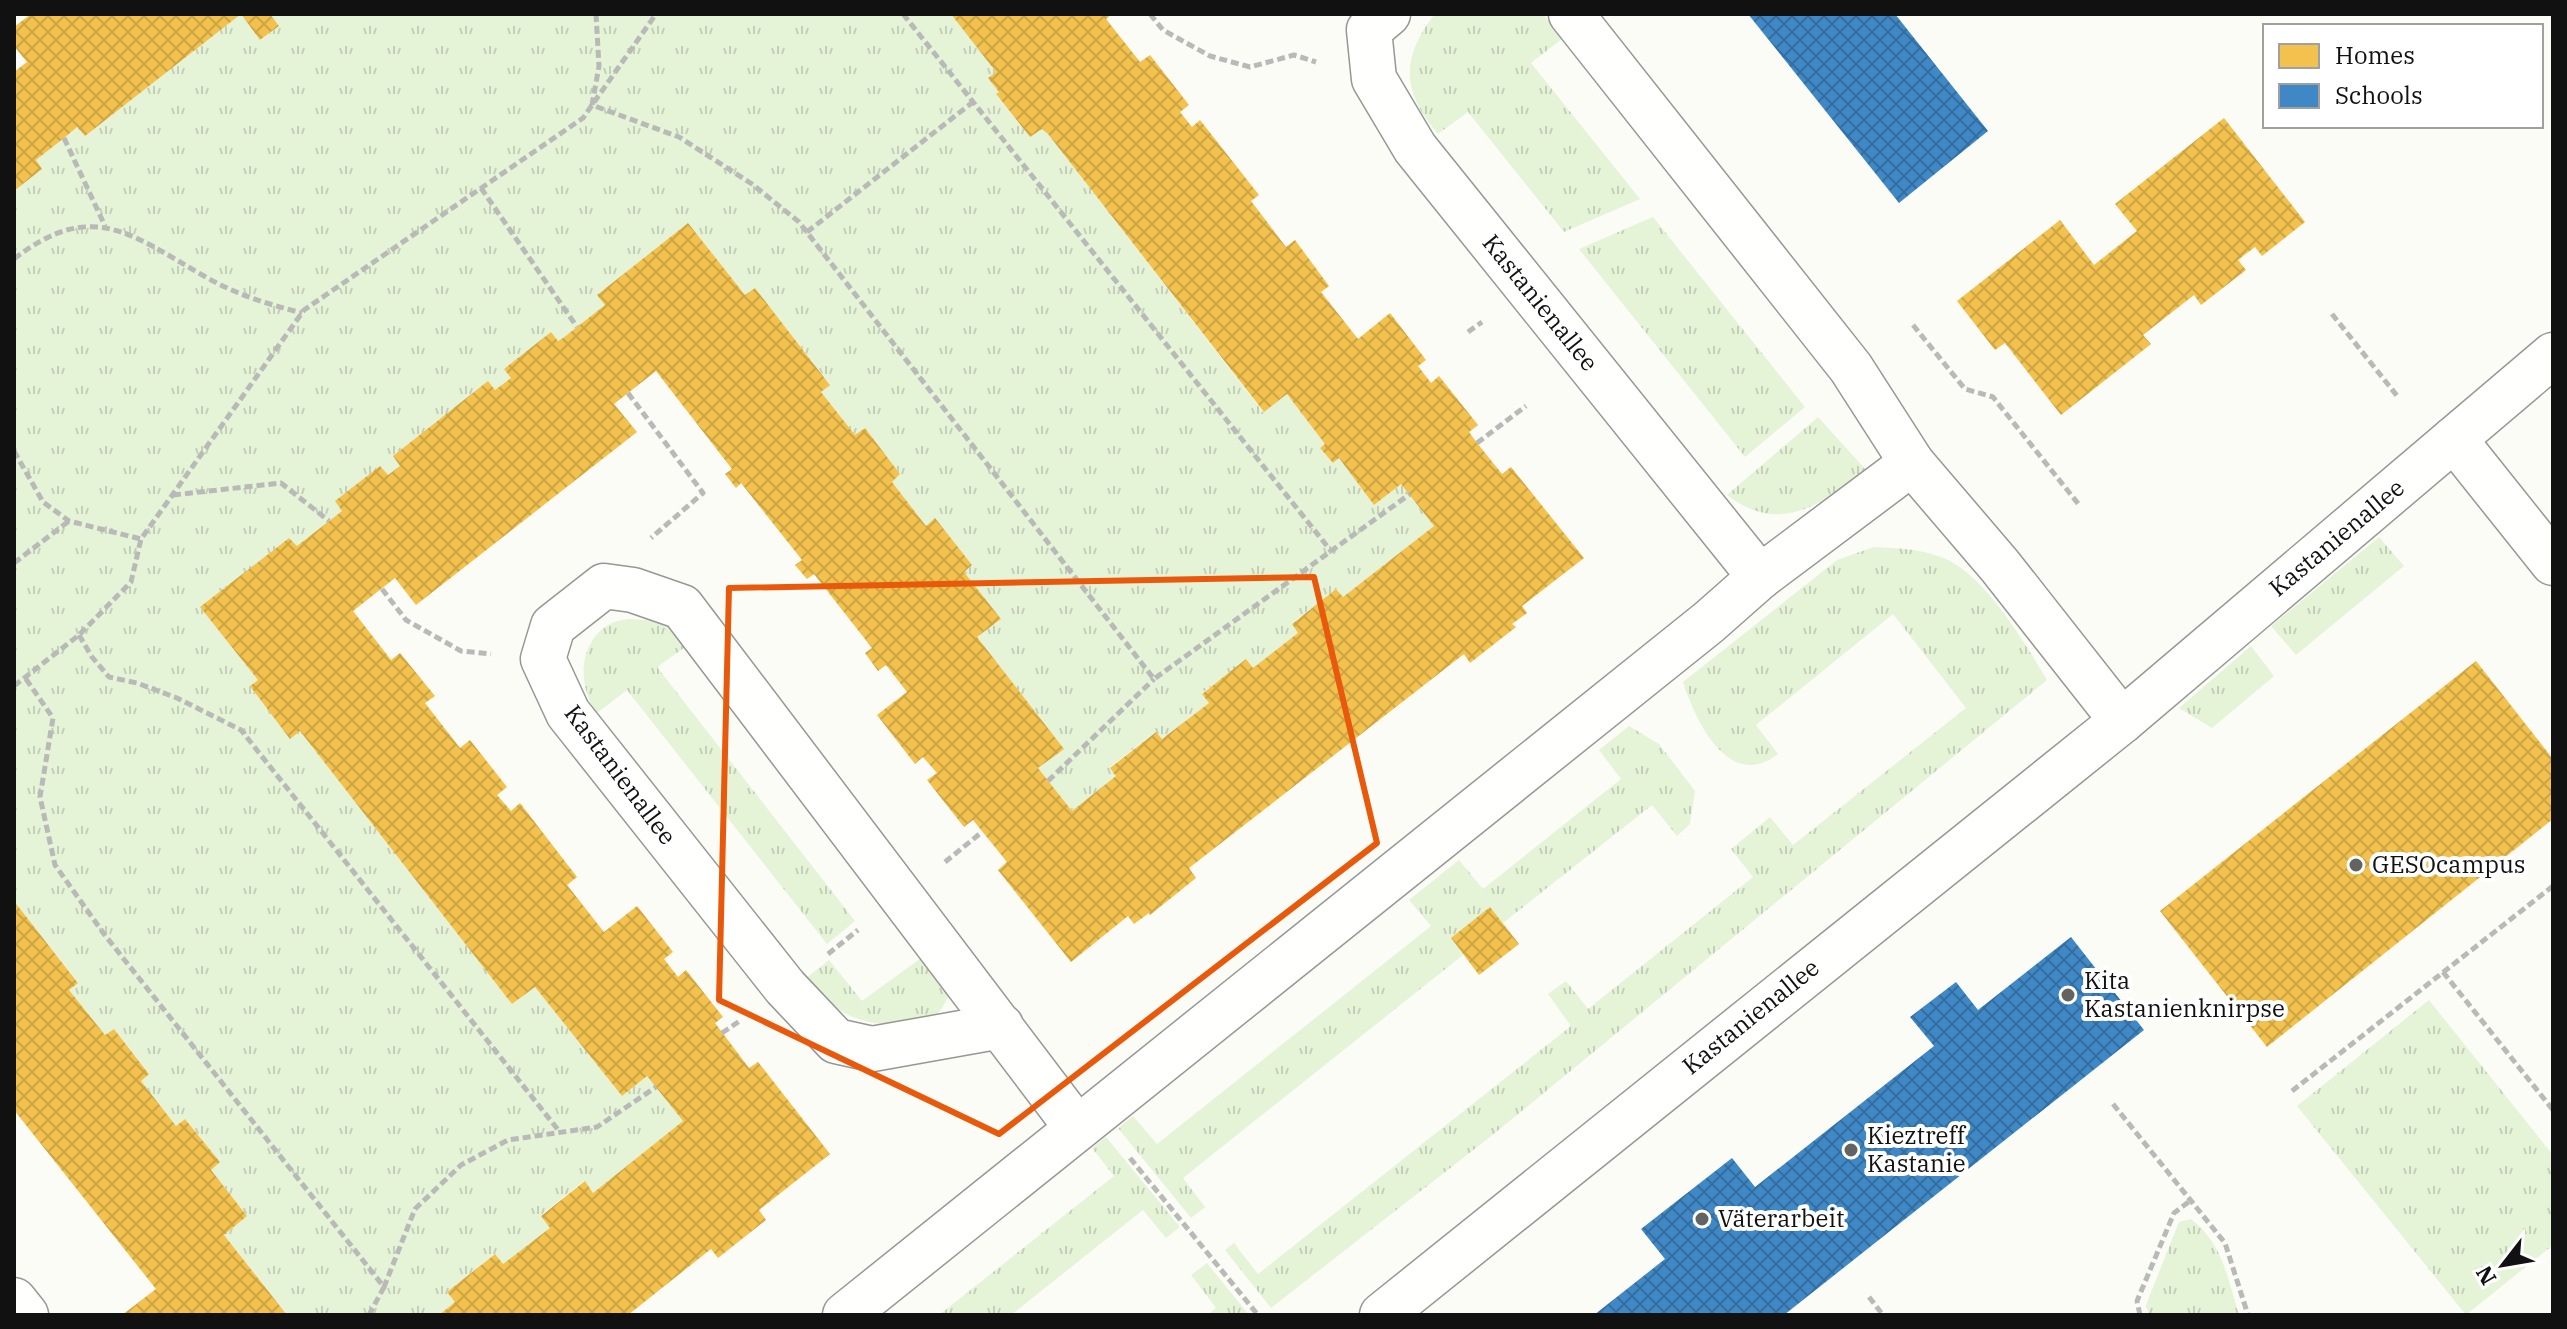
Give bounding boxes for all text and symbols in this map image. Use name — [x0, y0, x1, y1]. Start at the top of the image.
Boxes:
legend — [2263, 24, 2543, 128]
text: Homes — [2335, 39, 2415, 71]
text: Schools — [2335, 79, 2423, 111]
street label: Kastanienallee — [1476, 227, 1606, 377]
street label: Kastanienallee — [2262, 471, 2411, 603]
street label: Kastanienallee — [558, 698, 684, 851]
place label: GESOcampus — [2372, 848, 2526, 880]
marker: GESOcampus — [2347, 856, 2365, 874]
street label: Kastanienallee — [1675, 951, 1825, 1081]
place label: Kita Kastanienknirpse — [2084, 964, 2285, 1024]
marker: Kita Kastanienknirpse — [2059, 986, 2077, 1004]
place label: Kieztreff Kastanie — [1867, 1119, 1967, 1179]
marker: Kieztreff Kastanie — [1842, 1141, 1860, 1159]
place label: Väterarbeit — [1718, 1202, 1844, 1234]
marker: Väterarbeit — [1693, 1210, 1711, 1228]
north arrow — [2463, 1225, 2543, 1305]
text: N — [2469, 1261, 2502, 1290]

